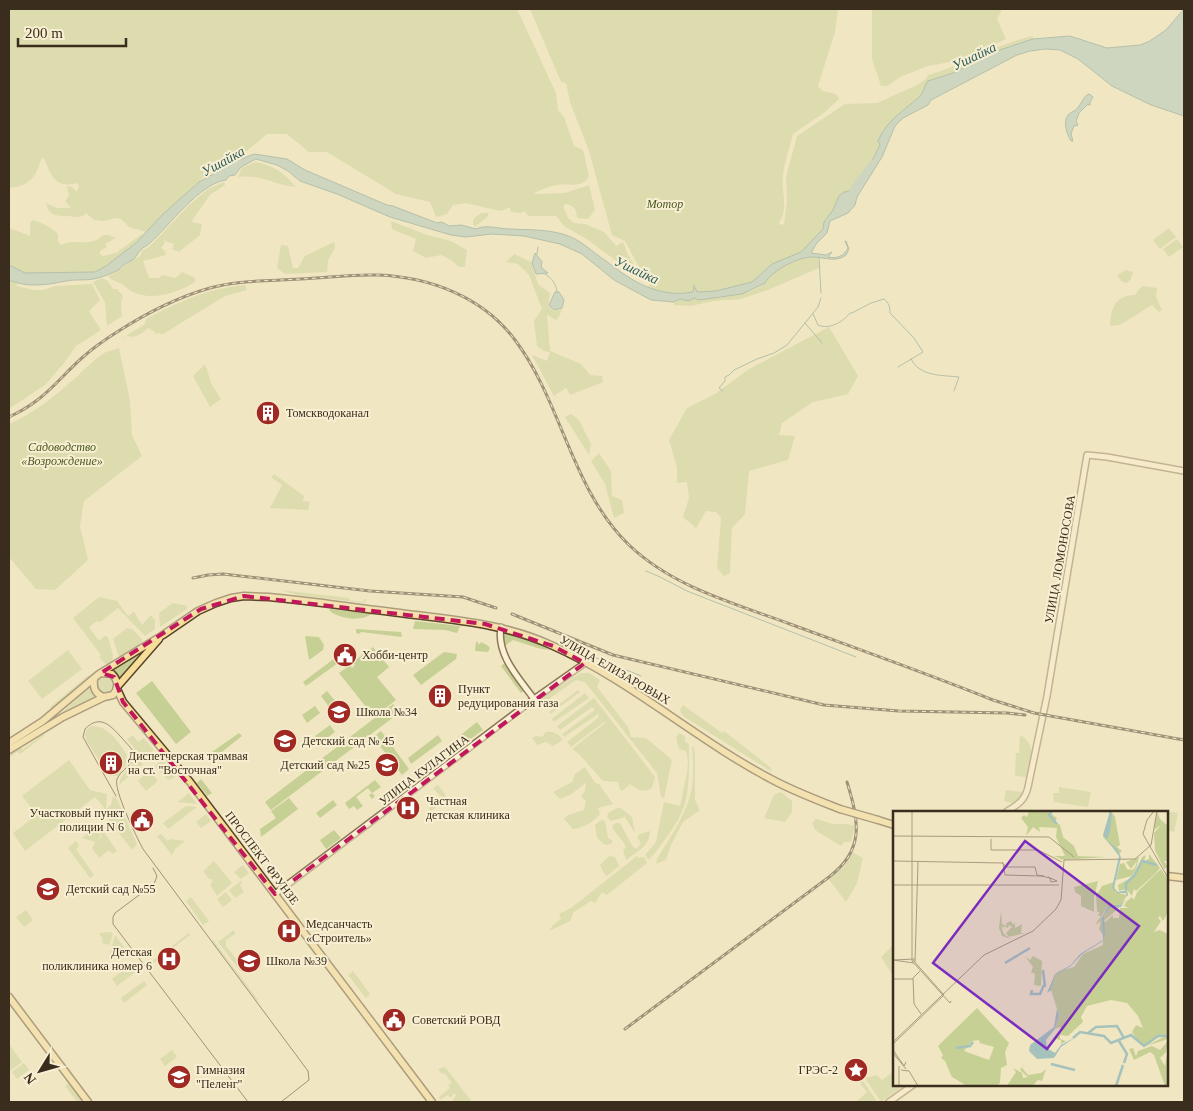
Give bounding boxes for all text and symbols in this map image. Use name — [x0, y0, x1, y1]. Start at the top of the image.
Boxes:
scale bar — [18, 15, 125, 47]
text: 200 m — [25, 25, 63, 41]
water label: Ушайка — [950, 39, 999, 73]
water label: Ушайка — [199, 143, 247, 179]
park label: Мотор — [646, 197, 683, 211]
water label: Ушайка — [612, 254, 661, 287]
building icon: Томскводоканал — [255, 400, 281, 426]
place label: Томскводоканал — [286, 406, 369, 420]
park label: Садоводство «Возрождение» — [21, 440, 103, 468]
street label: УЛИЦА ЛОМОНОСОВА — [1042, 493, 1078, 624]
street label: УЛИЦА ЕЛИЗАРОВЫХ — [557, 633, 673, 708]
public building icon: Хобби-центр — [332, 642, 358, 668]
place label: Хобби-центр — [362, 648, 428, 662]
place label: Пункт редуцирования газа — [458, 682, 559, 710]
building icon: Пункт редуцирования газа — [427, 683, 453, 709]
school or university icon: Школа №34 — [326, 699, 352, 725]
place label: Школа №34 — [356, 705, 417, 719]
school or university icon: Детский сад № 45 — [272, 728, 298, 754]
street label: УЛИЦА КУЛАГИНА — [376, 731, 472, 808]
place label: Детский сад № 45 — [302, 734, 394, 748]
place label: Диспетчерская трамвая на ст. "Восточная" — [128, 749, 248, 777]
building icon: Диспетчерская трамвая на ст. "Восточная" — [98, 750, 124, 776]
school or university icon: Детский сад №25 — [374, 752, 400, 778]
place label: Детский сад №25 — [281, 758, 370, 772]
place label: Частная детская клиника — [426, 794, 510, 822]
hospital icon: Частная детская клиника — [395, 795, 421, 821]
place label: Участковый пункт полиции N 6 — [29, 806, 125, 834]
public building icon: Участковый пункт полиции N 6 — [129, 807, 155, 833]
street label: ПРОСПЕКТ ФРУНЗЕ — [222, 809, 302, 907]
inset map — [893, 811, 1168, 1086]
school or university icon: Детский сад №55 — [35, 876, 61, 902]
place label: Детский сад №55 — [66, 882, 155, 896]
place label: Медсанчасть «Строитель» — [306, 917, 373, 945]
hospital icon: Медсанчасть «Строитель» — [276, 918, 302, 944]
place label: Детская поликлиника номер 6 — [42, 945, 152, 973]
hospital icon: Детская поликлиника номер 6 — [156, 946, 182, 972]
school or university icon: Школа №39 — [236, 948, 262, 974]
place label: Школа №39 — [266, 954, 327, 968]
public building icon: Советский РОВД — [381, 1007, 407, 1033]
place label: Советский РОВД — [412, 1013, 501, 1027]
north arrow — [15, 1046, 65, 1096]
place icon: ГРЭС-2 — [843, 1057, 869, 1083]
place label: Гимназия "Пеленг" — [196, 1063, 245, 1091]
place label: ГРЭС-2 — [798, 1063, 838, 1077]
school or university icon: Гимназия "Пеленг" — [166, 1064, 192, 1090]
text: N — [21, 1070, 39, 1087]

